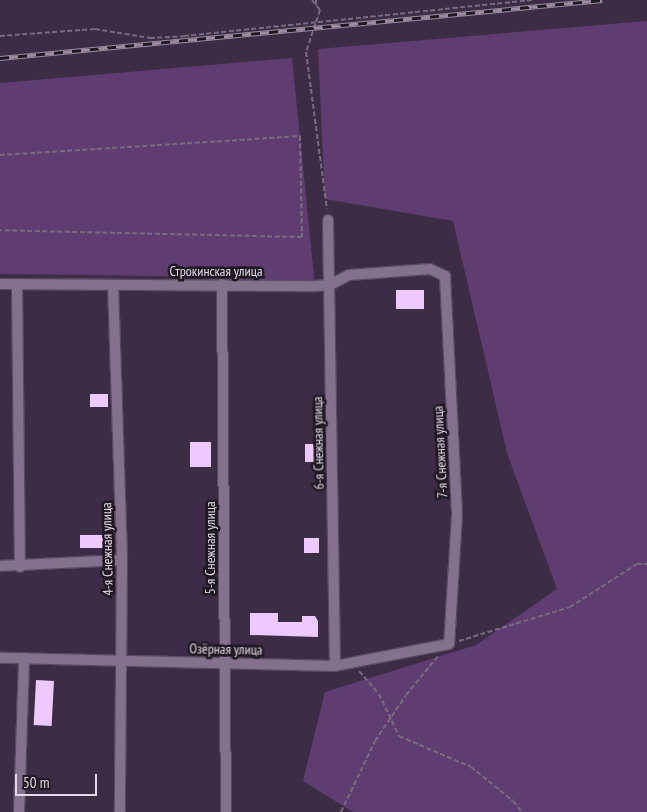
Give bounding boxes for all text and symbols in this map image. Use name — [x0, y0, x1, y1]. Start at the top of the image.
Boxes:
street label: Строкинская улица — [169, 263, 263, 279]
street label: 6-я Снежная улица — [309, 396, 327, 490]
street label: 7-я Снежная улица — [429, 405, 451, 499]
street label: 5-я Снежная улица — [202, 501, 218, 595]
street label: 4-я Снежная улица — [98, 502, 116, 596]
street label: Озёрная улица — [189, 640, 263, 658]
scale bar — [18, 764, 100, 796]
text: 50 m — [23, 773, 49, 792]

